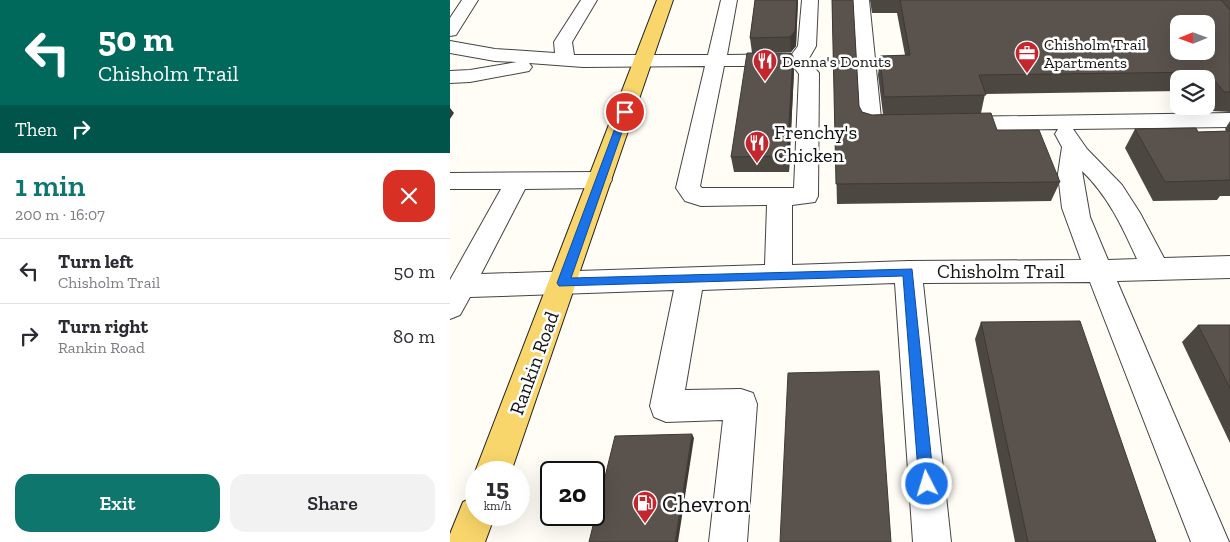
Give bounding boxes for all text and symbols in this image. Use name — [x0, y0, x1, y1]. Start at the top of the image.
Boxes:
north arrow — [1170, 15, 1215, 60]
map controls — [1170, 15, 1215, 115]
text: 50 m — [98, 18, 174, 60]
icon: left — [15, 20, 80, 85]
place label: Chisholm Trail Apartments — [1044, 35, 1146, 72]
office icon: Chisholm Trail Apartments — [1014, 40, 1040, 74]
restaurant icon: Denna's Donuts — [752, 48, 778, 82]
place label: Denna's Donuts — [782, 52, 891, 71]
text: Chisholm Trail — [98, 60, 239, 87]
button: layers — [1170, 70, 1215, 115]
pin — [604, 91, 646, 133]
icon: arrive — [611, 98, 639, 126]
icon: right — [67, 115, 95, 143]
text: Then — [15, 118, 57, 141]
place label: Frenchy's Chicken — [774, 120, 857, 167]
restaurant icon: Frenchy's Chicken — [744, 130, 770, 164]
text: 1 min — [15, 168, 85, 204]
button: close — [383, 170, 435, 222]
text: 200 m · 16:07 — [15, 205, 105, 224]
text: Turn left — [58, 250, 133, 273]
icon: left — [15, 257, 43, 285]
street label: Chisholm Trail — [937, 259, 1065, 283]
text: 50 m — [394, 260, 435, 283]
text: Chisholm Trail — [58, 273, 160, 292]
street label: Rankin Road — [504, 308, 564, 418]
text: Turn right — [58, 315, 148, 338]
icon: right — [15, 322, 43, 350]
text: 80 m — [393, 325, 435, 348]
text: Rankin Road — [58, 338, 145, 357]
position arrow — [900, 457, 952, 509]
speed limit sign: 20 — [540, 461, 605, 526]
text: 15 — [486, 472, 509, 502]
button: Exit — [15, 474, 220, 532]
button: Share — [230, 474, 435, 532]
place label: Chevron — [662, 489, 750, 518]
fuel station icon: Chevron — [632, 490, 658, 524]
text: km/h — [484, 499, 511, 513]

